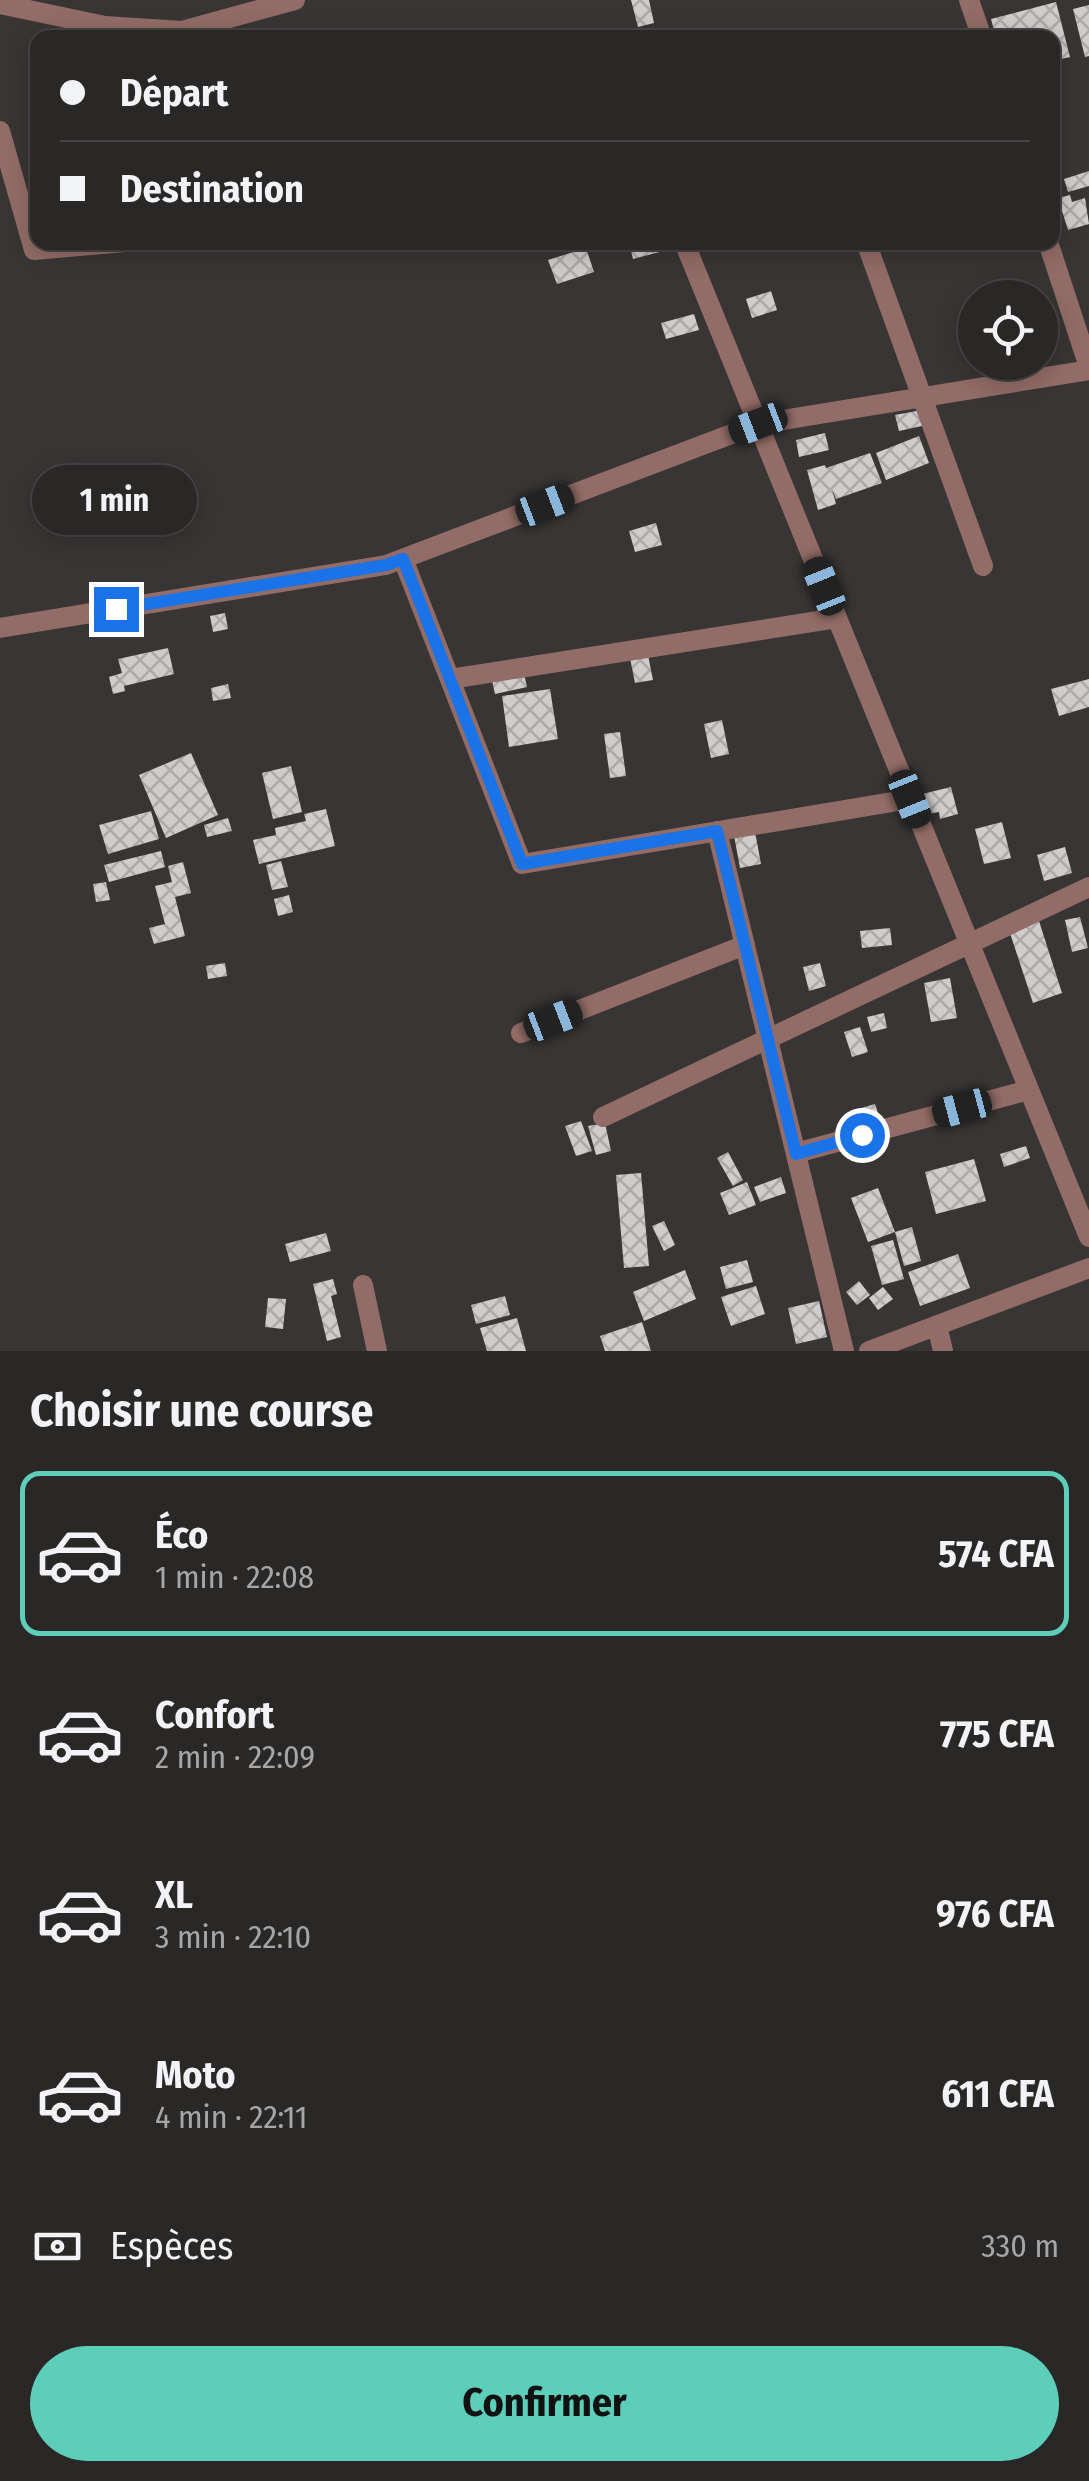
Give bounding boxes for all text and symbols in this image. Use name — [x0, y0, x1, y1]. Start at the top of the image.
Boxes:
text: Départ — [120, 70, 228, 116]
text: Destination — [120, 166, 304, 212]
map controls — [958, 280, 1058, 380]
button: locate — [958, 280, 1058, 380]
car — [725, 399, 791, 449]
callout: 1 min — [34, 464, 198, 534]
car — [512, 480, 578, 530]
text: 1 min — [80, 481, 149, 519]
car — [799, 553, 849, 619]
route end — [94, 587, 139, 632]
car — [885, 766, 935, 832]
car — [520, 995, 586, 1045]
car — [929, 1086, 995, 1130]
route start — [840, 1113, 885, 1158]
text: Choisir une course — [30, 1384, 373, 1438]
icon: car — [35, 1509, 125, 1599]
text: Éco — [155, 1512, 208, 1558]
text: 574 CFA — [938, 1531, 1054, 1577]
text: 1 min · 22:08 — [155, 1558, 314, 1596]
icon: car — [35, 1689, 125, 1779]
text: Confort — [155, 1692, 274, 1738]
text: 775 CFA — [940, 1711, 1054, 1757]
text: 2 min · 22:09 — [155, 1738, 315, 1776]
icon: car — [35, 1869, 125, 1959]
text: XL — [155, 1872, 193, 1918]
text: 976 CFA — [936, 1891, 1054, 1937]
text: 3 min · 22:10 — [155, 1918, 311, 1956]
icon: car — [35, 2049, 125, 2139]
text: Moto — [155, 2052, 236, 2098]
text: 611 CFA — [941, 2071, 1054, 2117]
text: 4 min · 22:11 — [155, 2098, 308, 2136]
icon: cash — [30, 2219, 85, 2274]
text: Espèces — [110, 2223, 233, 2269]
text: 330 m — [981, 2227, 1059, 2265]
button: Confirmer — [30, 2346, 1059, 2461]

